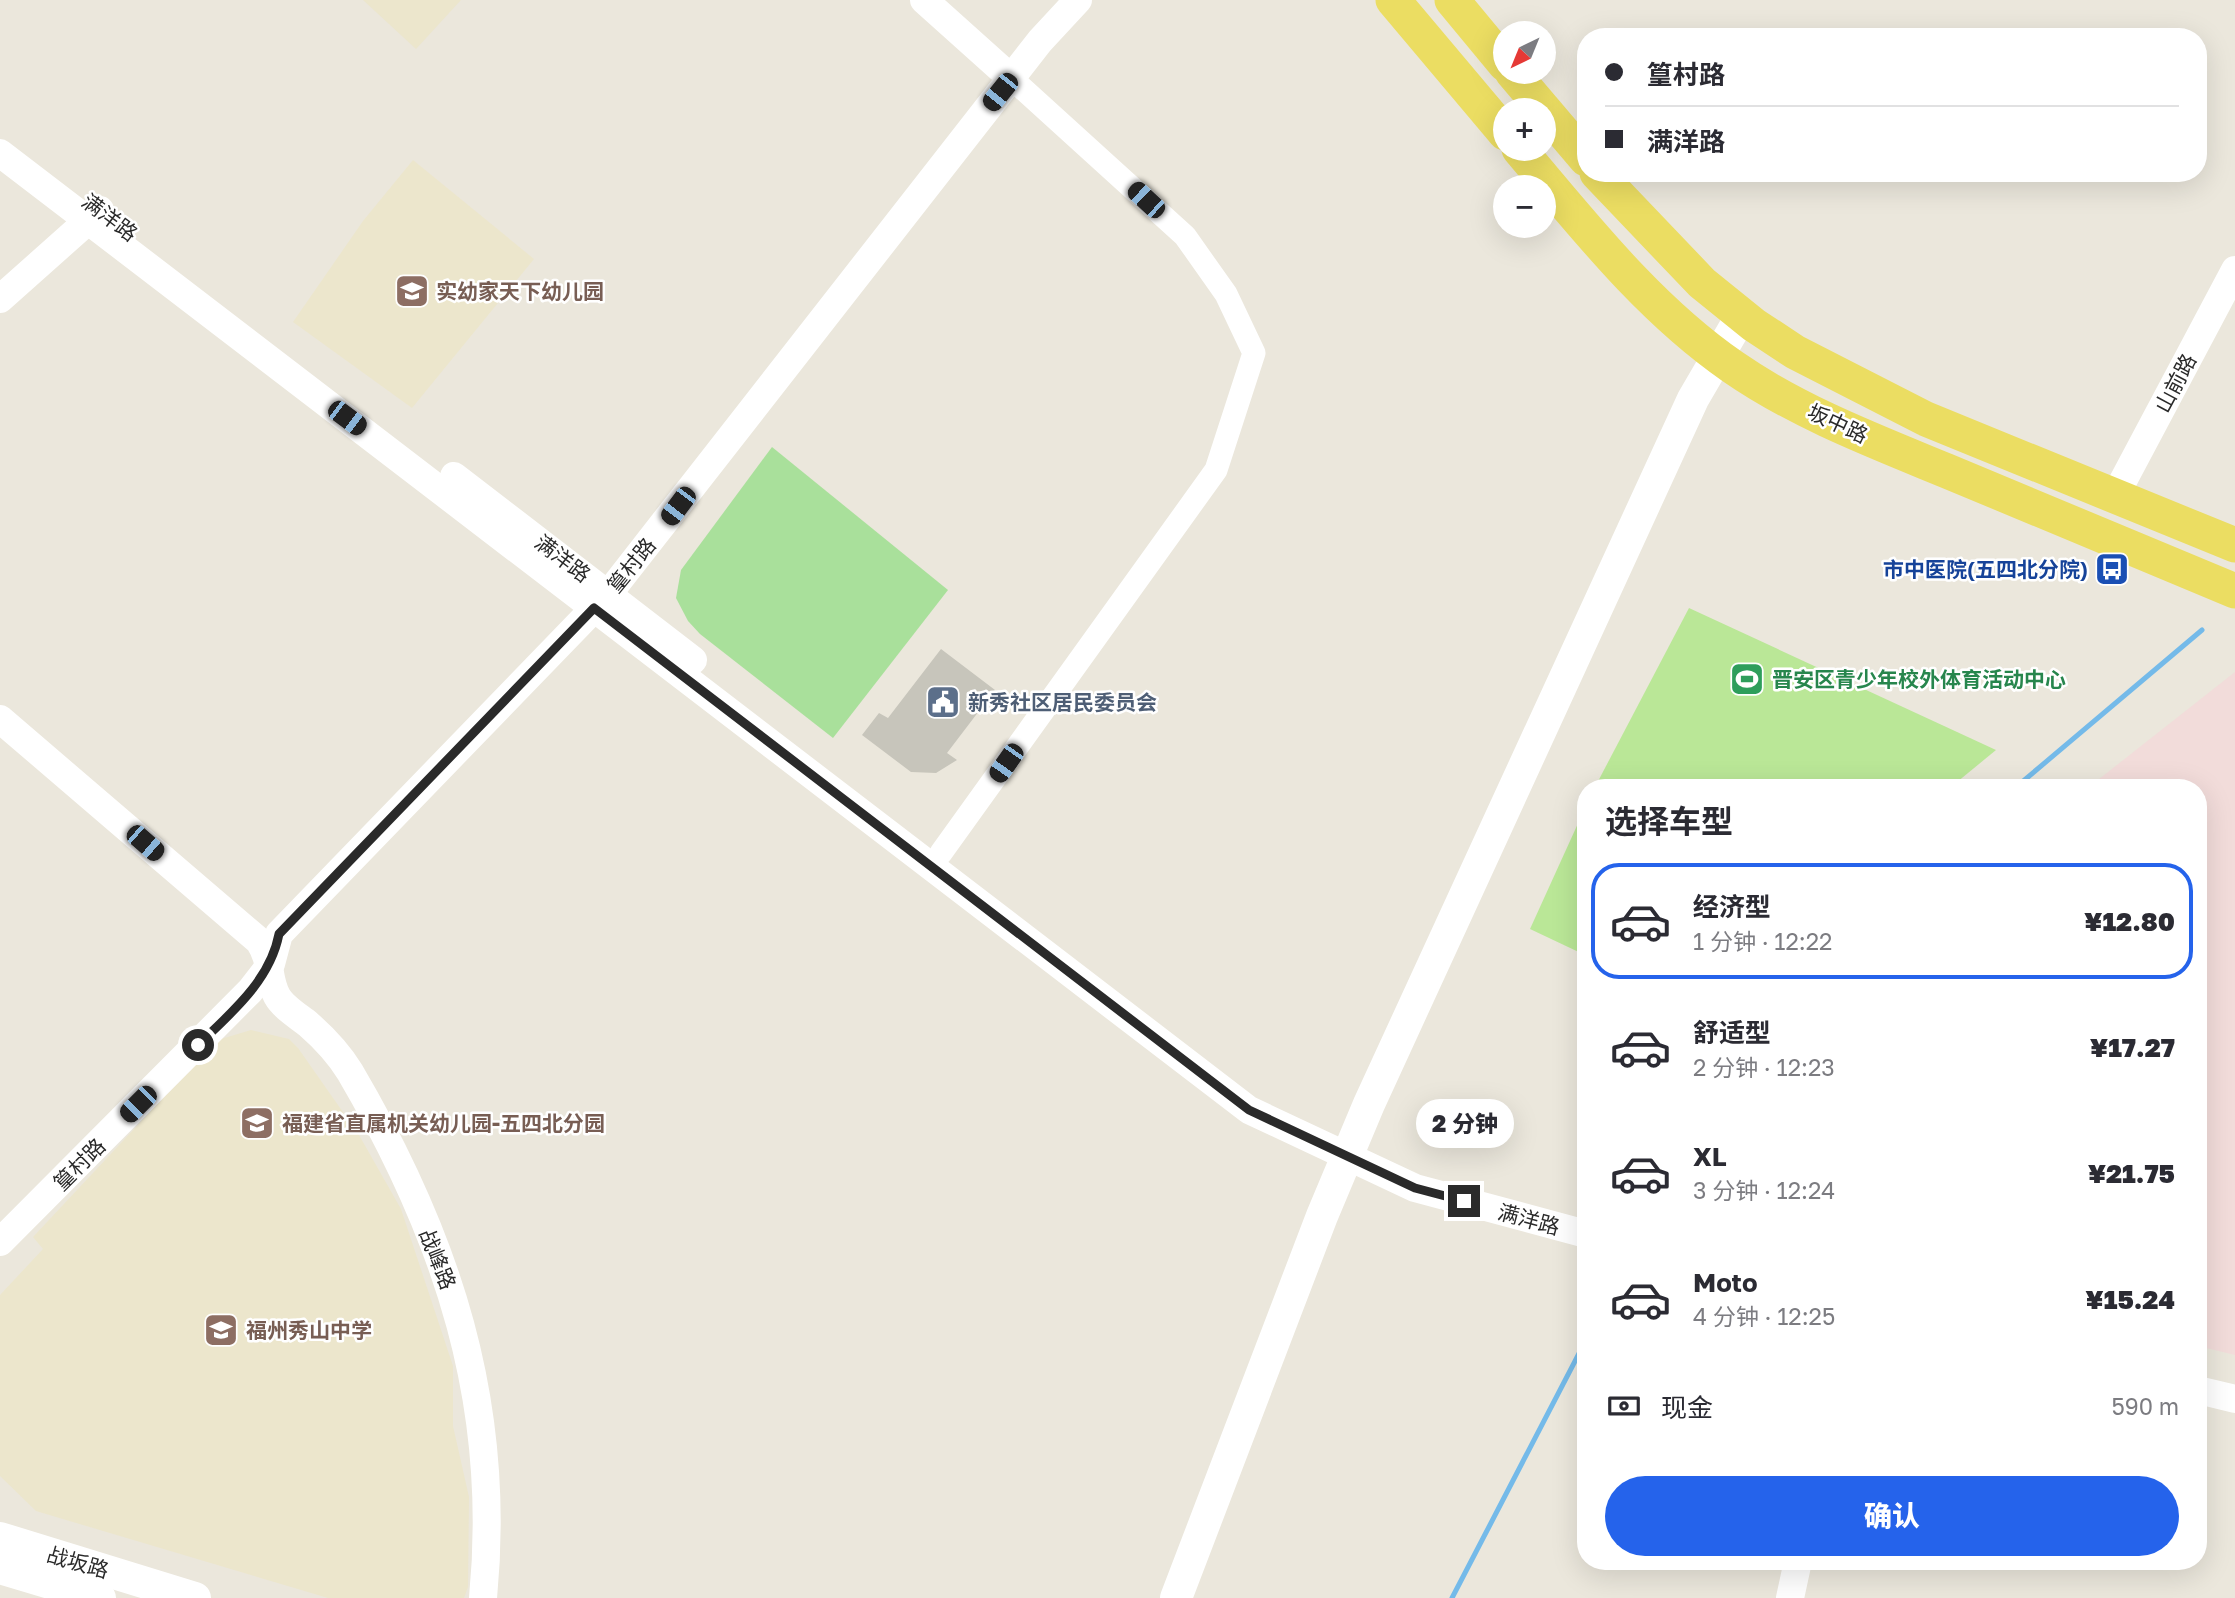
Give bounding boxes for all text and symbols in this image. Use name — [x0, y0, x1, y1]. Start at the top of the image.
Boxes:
north arrow — [1493, 21, 1556, 84]
map controls — [1493, 21, 1556, 238]
text: 篁村路 — [1647, 59, 1725, 90]
car — [979, 69, 1022, 115]
button: + — [1493, 98, 1556, 161]
text: 满洋路 — [1647, 126, 1725, 157]
button: − — [1493, 175, 1556, 238]
car — [1124, 178, 1169, 222]
street label: 满洋路 — [77, 188, 143, 246]
school or university icon: 实幼家天下幼儿园 — [393, 272, 431, 310]
place label: 实幼家天下幼儿园 — [436, 278, 604, 304]
street label: 山前路 — [2149, 349, 2201, 417]
car — [324, 397, 371, 439]
street label: 坂中路 — [1804, 398, 1872, 448]
car — [657, 483, 700, 529]
street label: 满洋路 — [530, 529, 596, 587]
street label: 篁村路 — [601, 532, 661, 598]
bus stop icon: 市中医院(五四北分院) — [2093, 550, 2131, 588]
place label: 市中医院(五四北分院) — [1883, 556, 2088, 582]
sports icon: 晋安区青少年校外体育活动中心 — [1728, 660, 1766, 698]
place label: 晋安区青少年校外体育活动中心 — [1772, 666, 2066, 692]
public building icon: 新秀社区居民委员会 — [924, 683, 962, 721]
place label: 新秀社区居民委员会 — [968, 689, 1157, 715]
car — [986, 740, 1027, 786]
text: 选择车型 — [1605, 802, 1733, 840]
car — [123, 821, 168, 865]
icon: car — [1609, 890, 1672, 953]
text: 经济型 — [1693, 891, 1771, 922]
text: ¥12.80 — [2084, 906, 2175, 937]
text: 1 分钟 · 12:22 — [1693, 927, 1832, 955]
icon: car — [1609, 1016, 1672, 1079]
text: 舒适型 — [1693, 1017, 1771, 1048]
route start — [182, 1029, 214, 1061]
text: ¥17.27 — [2090, 1032, 2175, 1063]
text: 2 分钟 · 12:23 — [1693, 1053, 1835, 1081]
car — [116, 1082, 161, 1126]
callout: 2 分钟 — [1415, 1100, 1513, 1148]
school or university icon: 福建省直属机关幼儿园-五四北分园 — [238, 1104, 276, 1142]
text: 2 分钟 — [1432, 1109, 1498, 1137]
place label: 福建省直属机关幼儿园-五四北分园 — [282, 1110, 605, 1136]
street label: 篁村路 — [48, 1133, 110, 1195]
text: XL — [1693, 1141, 1727, 1172]
icon: car — [1609, 1142, 1672, 1205]
text: ¥21.75 — [2088, 1158, 2175, 1189]
text: 3 分钟 · 12:24 — [1693, 1176, 1835, 1204]
route end — [1448, 1185, 1480, 1217]
street label: 满洋路 — [1495, 1198, 1563, 1240]
street label: 战峰路 — [414, 1225, 462, 1293]
text: Moto — [1693, 1267, 1758, 1298]
icon: car — [1609, 1268, 1672, 1331]
text: ¥15.24 — [2085, 1284, 2175, 1315]
text: 4 分钟 · 12:25 — [1693, 1302, 1835, 1330]
school or university icon: 福州秀山中学 — [202, 1311, 240, 1349]
place label: 福州秀山中学 — [246, 1317, 372, 1343]
icon: cash — [1605, 1387, 1643, 1425]
text: 现金 — [1661, 1392, 1713, 1423]
text: 590 m — [2111, 1392, 2179, 1420]
button: 确认 — [1605, 1476, 2179, 1556]
street label: 战坂路 — [44, 1541, 112, 1583]

